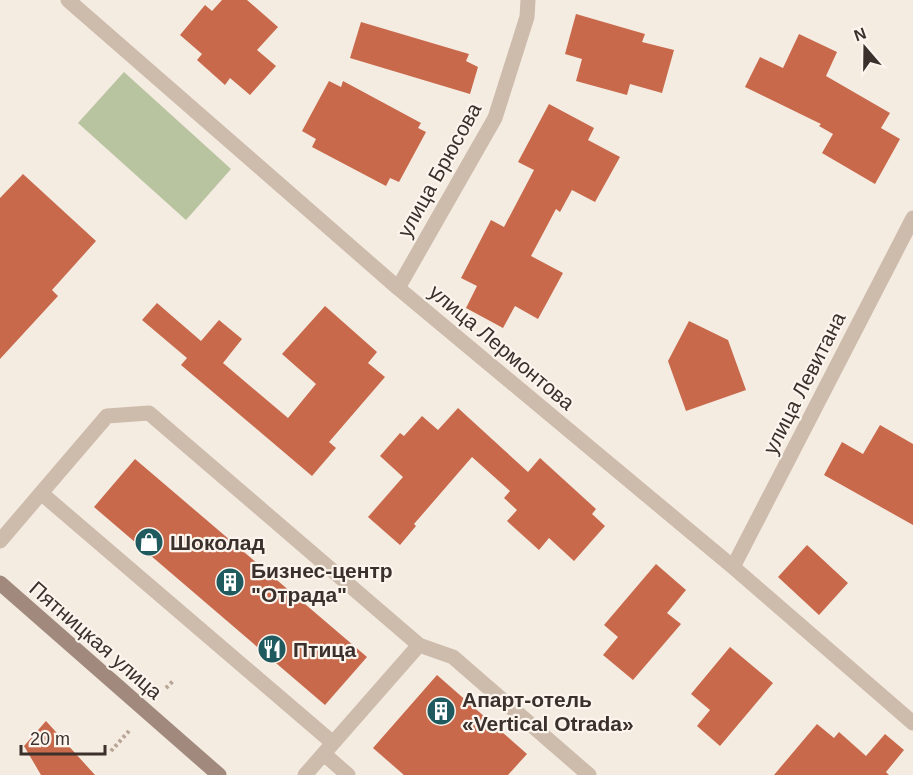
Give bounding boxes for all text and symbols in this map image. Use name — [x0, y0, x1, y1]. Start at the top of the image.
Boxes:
north arrow — [835, 18, 895, 78]
text: N — [852, 24, 868, 44]
street label: улица Брюсова — [393, 99, 486, 241]
street label: улица Лермонтова — [425, 280, 579, 415]
street label: улица Левитана — [758, 308, 850, 458]
shop icon: Шоколад — [133, 526, 165, 558]
place label: Шоколад — [170, 531, 265, 554]
place label: Бизнес-центр "Отрада" — [251, 559, 393, 606]
building icon: Бизнес-центр "Отрада" — [214, 566, 246, 598]
street label: Пятницкая улица — [25, 576, 167, 704]
restaurant icon: Птица — [256, 633, 288, 665]
place label: Птица — [293, 638, 356, 661]
place label: Апарт-отель «Vertical Otrada» — [462, 688, 634, 735]
building icon: Апарт-отель «Vertical Otrada» — [425, 695, 457, 727]
scale bar — [21, 718, 105, 756]
text: 20 m — [30, 729, 70, 749]

